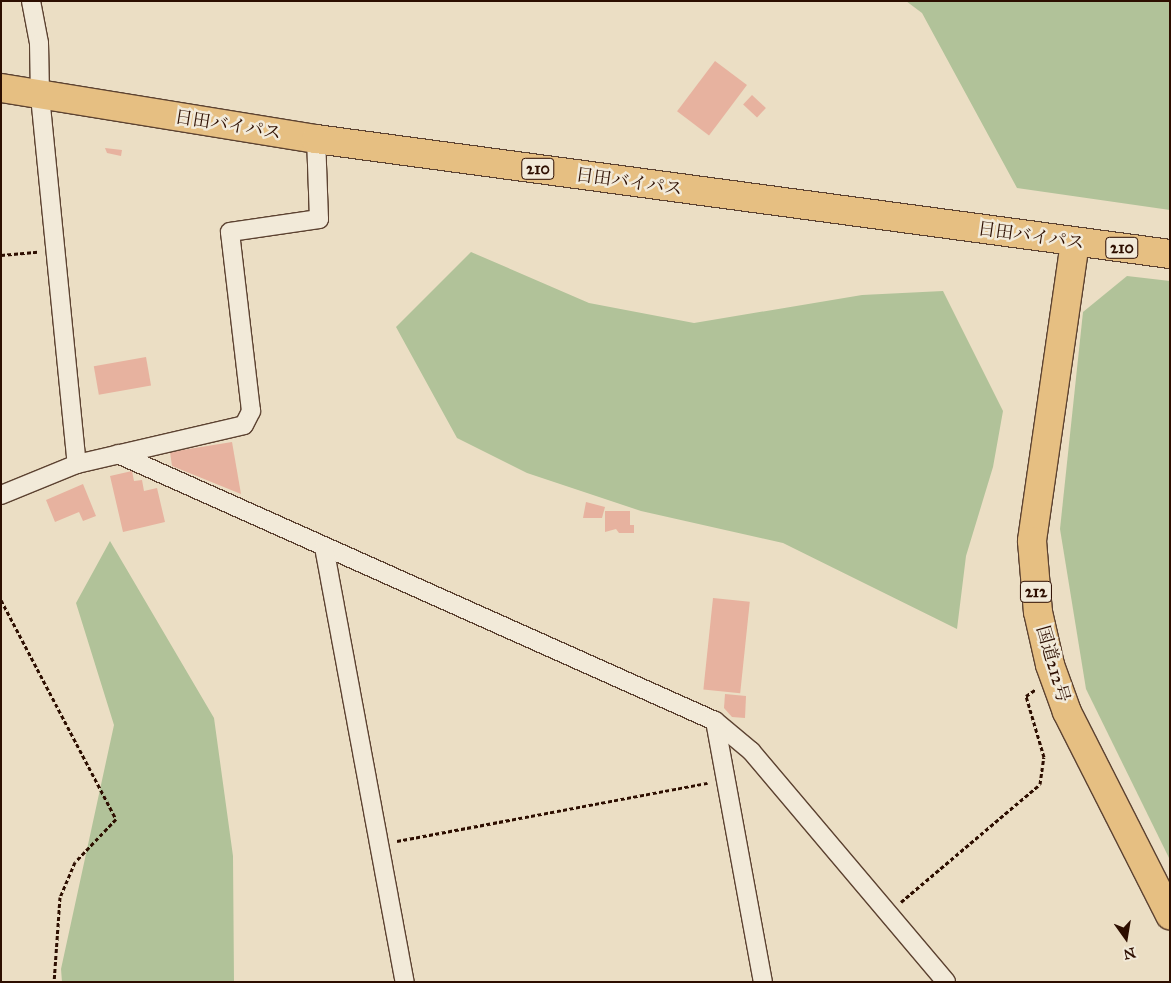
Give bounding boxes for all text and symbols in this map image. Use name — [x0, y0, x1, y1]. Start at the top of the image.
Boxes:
street label: 日田バイパス — [173, 106, 283, 144]
road number: 210 — [520, 156, 556, 182]
street label: 日田バイパス — [574, 164, 684, 200]
street label: 日田バイパス — [976, 218, 1086, 254]
road number: 210 — [1104, 234, 1140, 262]
road number: 212 — [1020, 578, 1052, 606]
street label: 国道212号 — [1032, 623, 1074, 705]
north arrow — [1101, 913, 1151, 963]
text: N — [1122, 943, 1137, 963]

